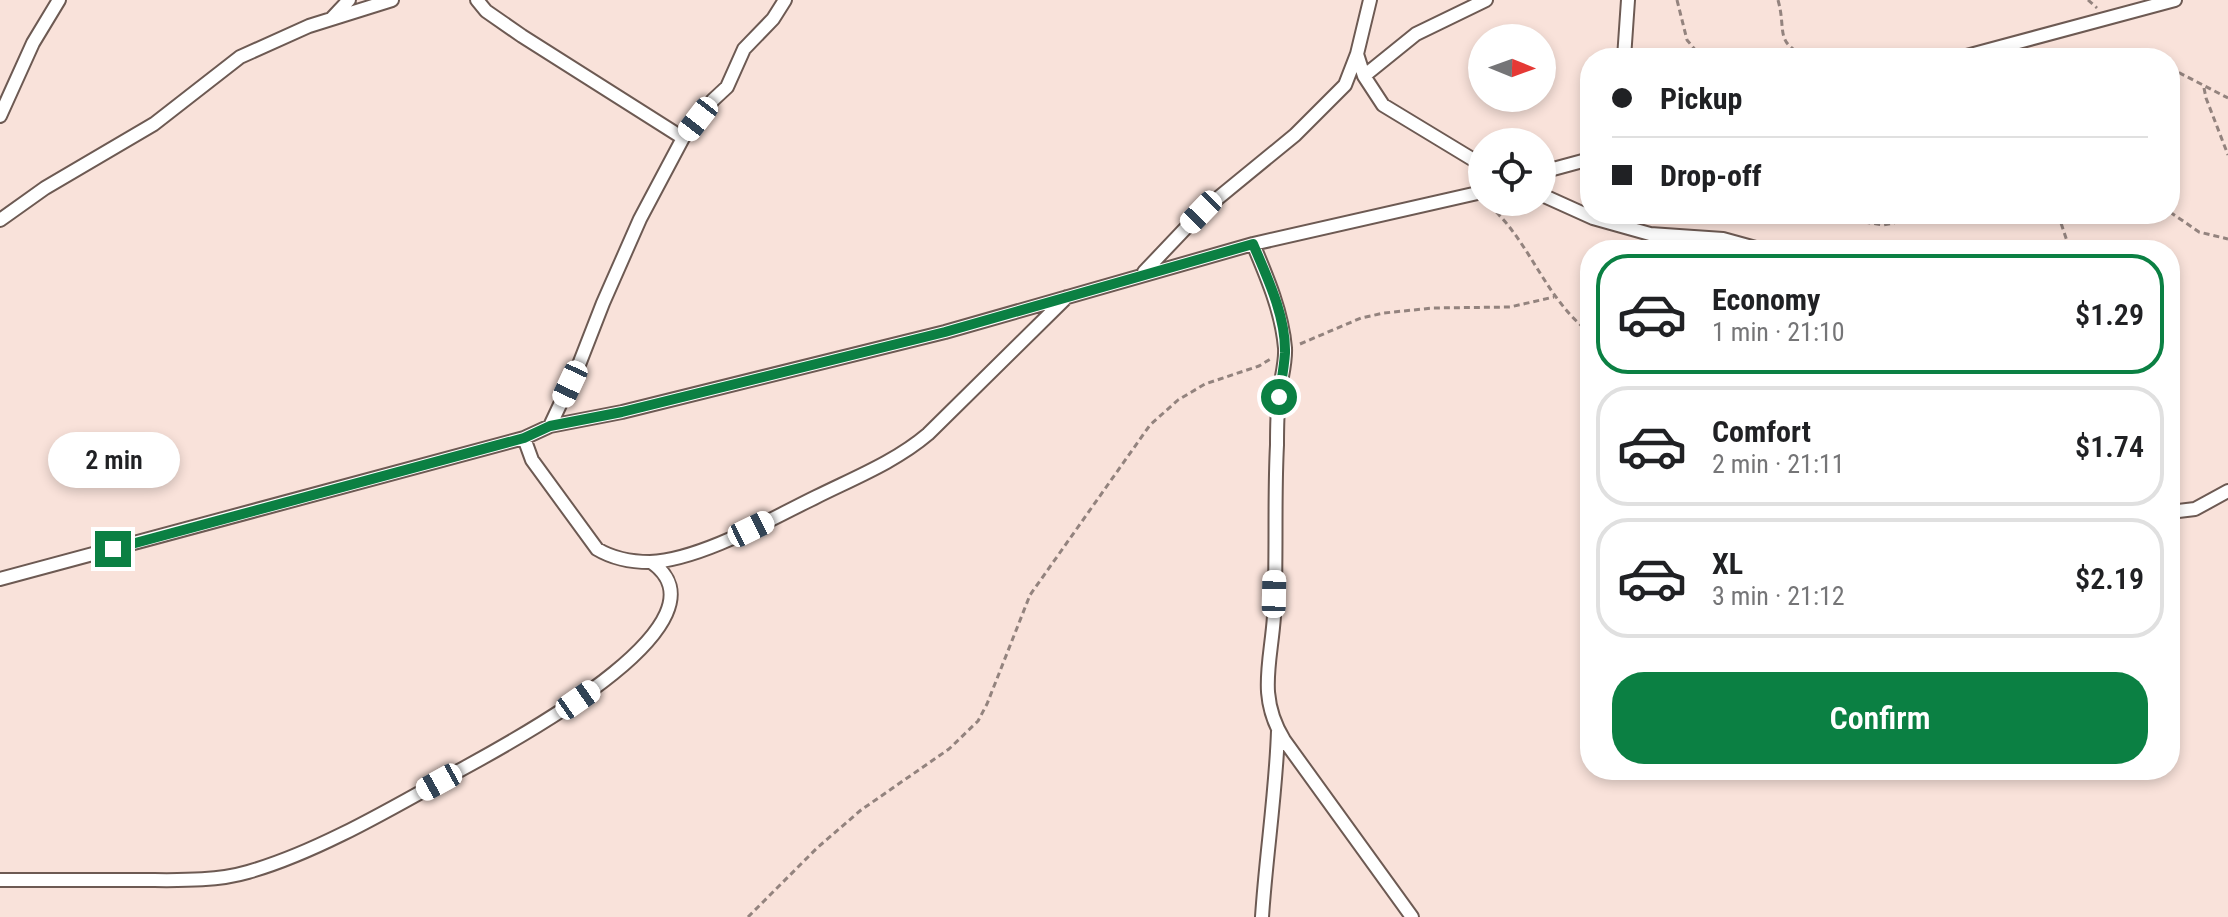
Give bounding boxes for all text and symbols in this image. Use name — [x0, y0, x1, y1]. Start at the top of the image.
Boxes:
north arrow — [1468, 24, 1556, 112]
map controls — [1468, 24, 1556, 216]
text: Pickup — [1660, 81, 1742, 116]
car — [674, 93, 722, 145]
button: locate — [1468, 128, 1556, 216]
text: Drop-off — [1660, 158, 1762, 193]
car — [1176, 186, 1226, 238]
icon: car — [1616, 278, 1688, 350]
text: Economy — [1712, 282, 1820, 317]
text: $1.29 — [2075, 297, 2144, 332]
text: 1 min · 21:10 — [1712, 317, 1845, 347]
car — [549, 357, 591, 411]
route start — [1261, 379, 1297, 415]
icon: car — [1616, 410, 1688, 482]
text: Comfort — [1712, 414, 1811, 449]
text: $1.74 — [2075, 429, 2144, 464]
callout: 2 min — [47, 433, 179, 489]
text: 2 min — [85, 445, 143, 475]
text: 2 min · 21:11 — [1712, 449, 1845, 479]
car — [724, 508, 778, 550]
route end — [95, 531, 131, 567]
icon: car — [1616, 542, 1688, 614]
text: XL — [1712, 546, 1743, 581]
text: $2.19 — [2075, 561, 2144, 596]
car — [1262, 570, 1286, 618]
text: 3 min · 21:12 — [1712, 581, 1845, 611]
button: Confirm — [1612, 672, 2148, 764]
car — [551, 676, 605, 724]
car — [412, 760, 466, 804]

